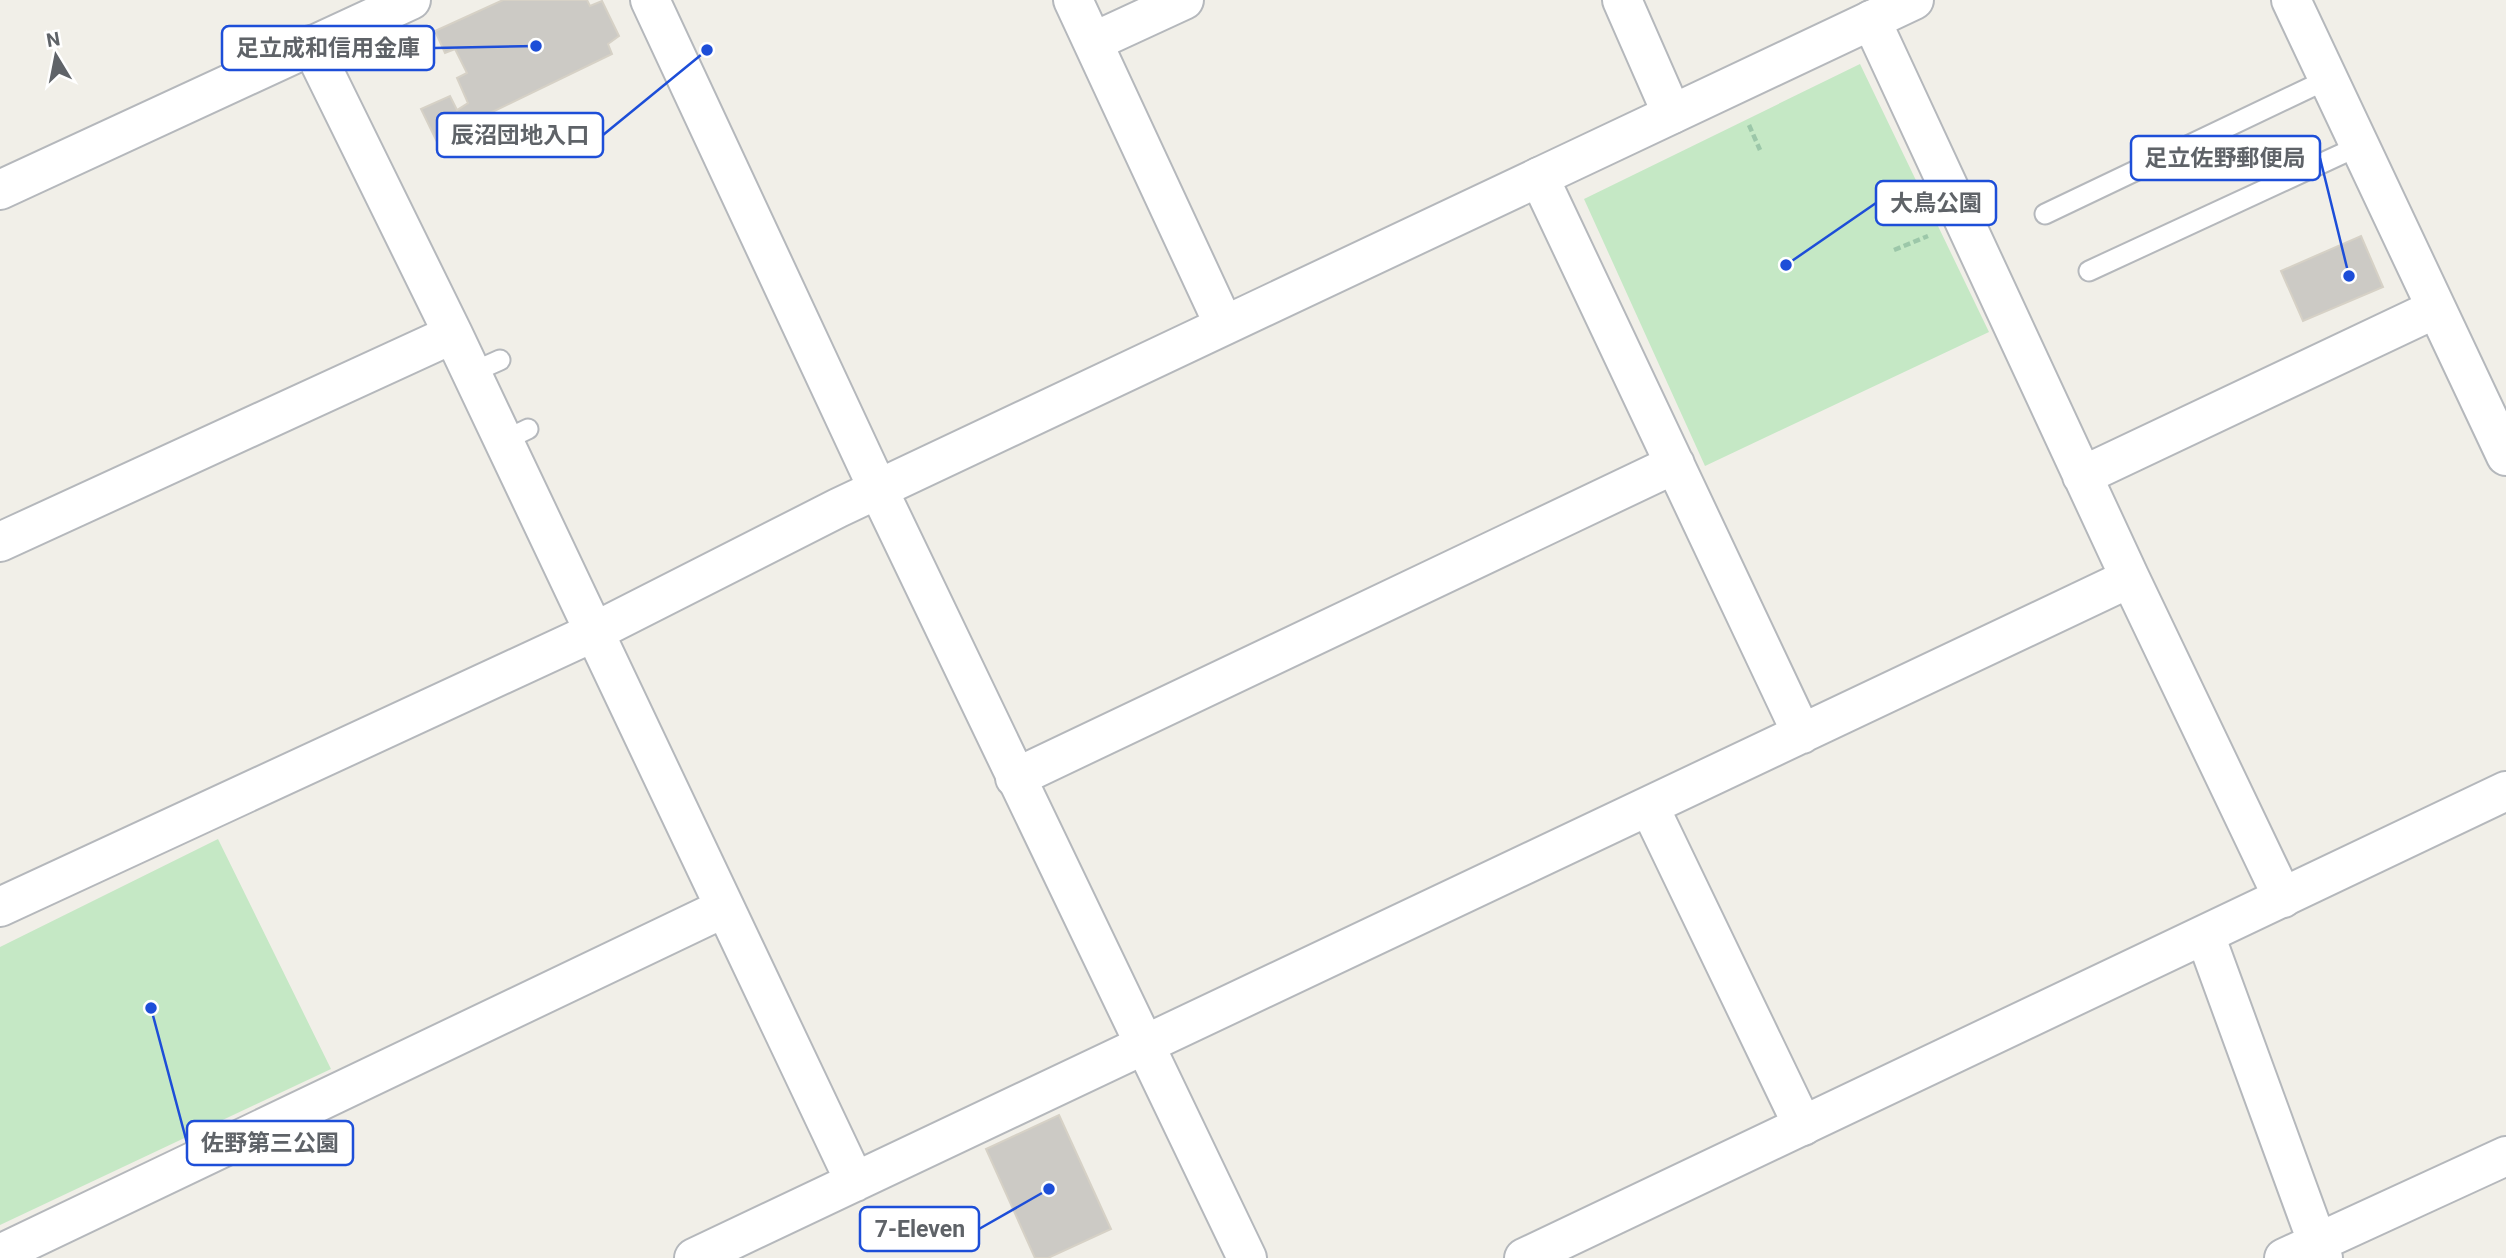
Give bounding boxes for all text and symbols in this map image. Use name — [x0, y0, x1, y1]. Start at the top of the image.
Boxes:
north arrow — [21, 21, 91, 91]
callout: 足立成和信用金庫 — [222, 26, 434, 70]
text: N — [45, 27, 62, 52]
text: 足立成和信用金庫 — [236, 35, 420, 62]
callout: 辰沼団地入口 — [437, 113, 603, 157]
text: 辰沼団地入口 — [451, 122, 589, 149]
callout: 足立佐野郵便局 — [2131, 136, 2320, 180]
text: 足立佐野郵便局 — [2145, 145, 2306, 172]
callout: 大鳥公園 — [1876, 181, 1996, 225]
text: 大鳥公園 — [1890, 190, 1982, 217]
callout: 佐野第三公園 — [187, 1121, 353, 1165]
text: 佐野第三公園 — [201, 1130, 339, 1157]
callout: 7-Eleven — [860, 1207, 979, 1251]
text: 7-Eleven — [875, 1216, 965, 1243]

